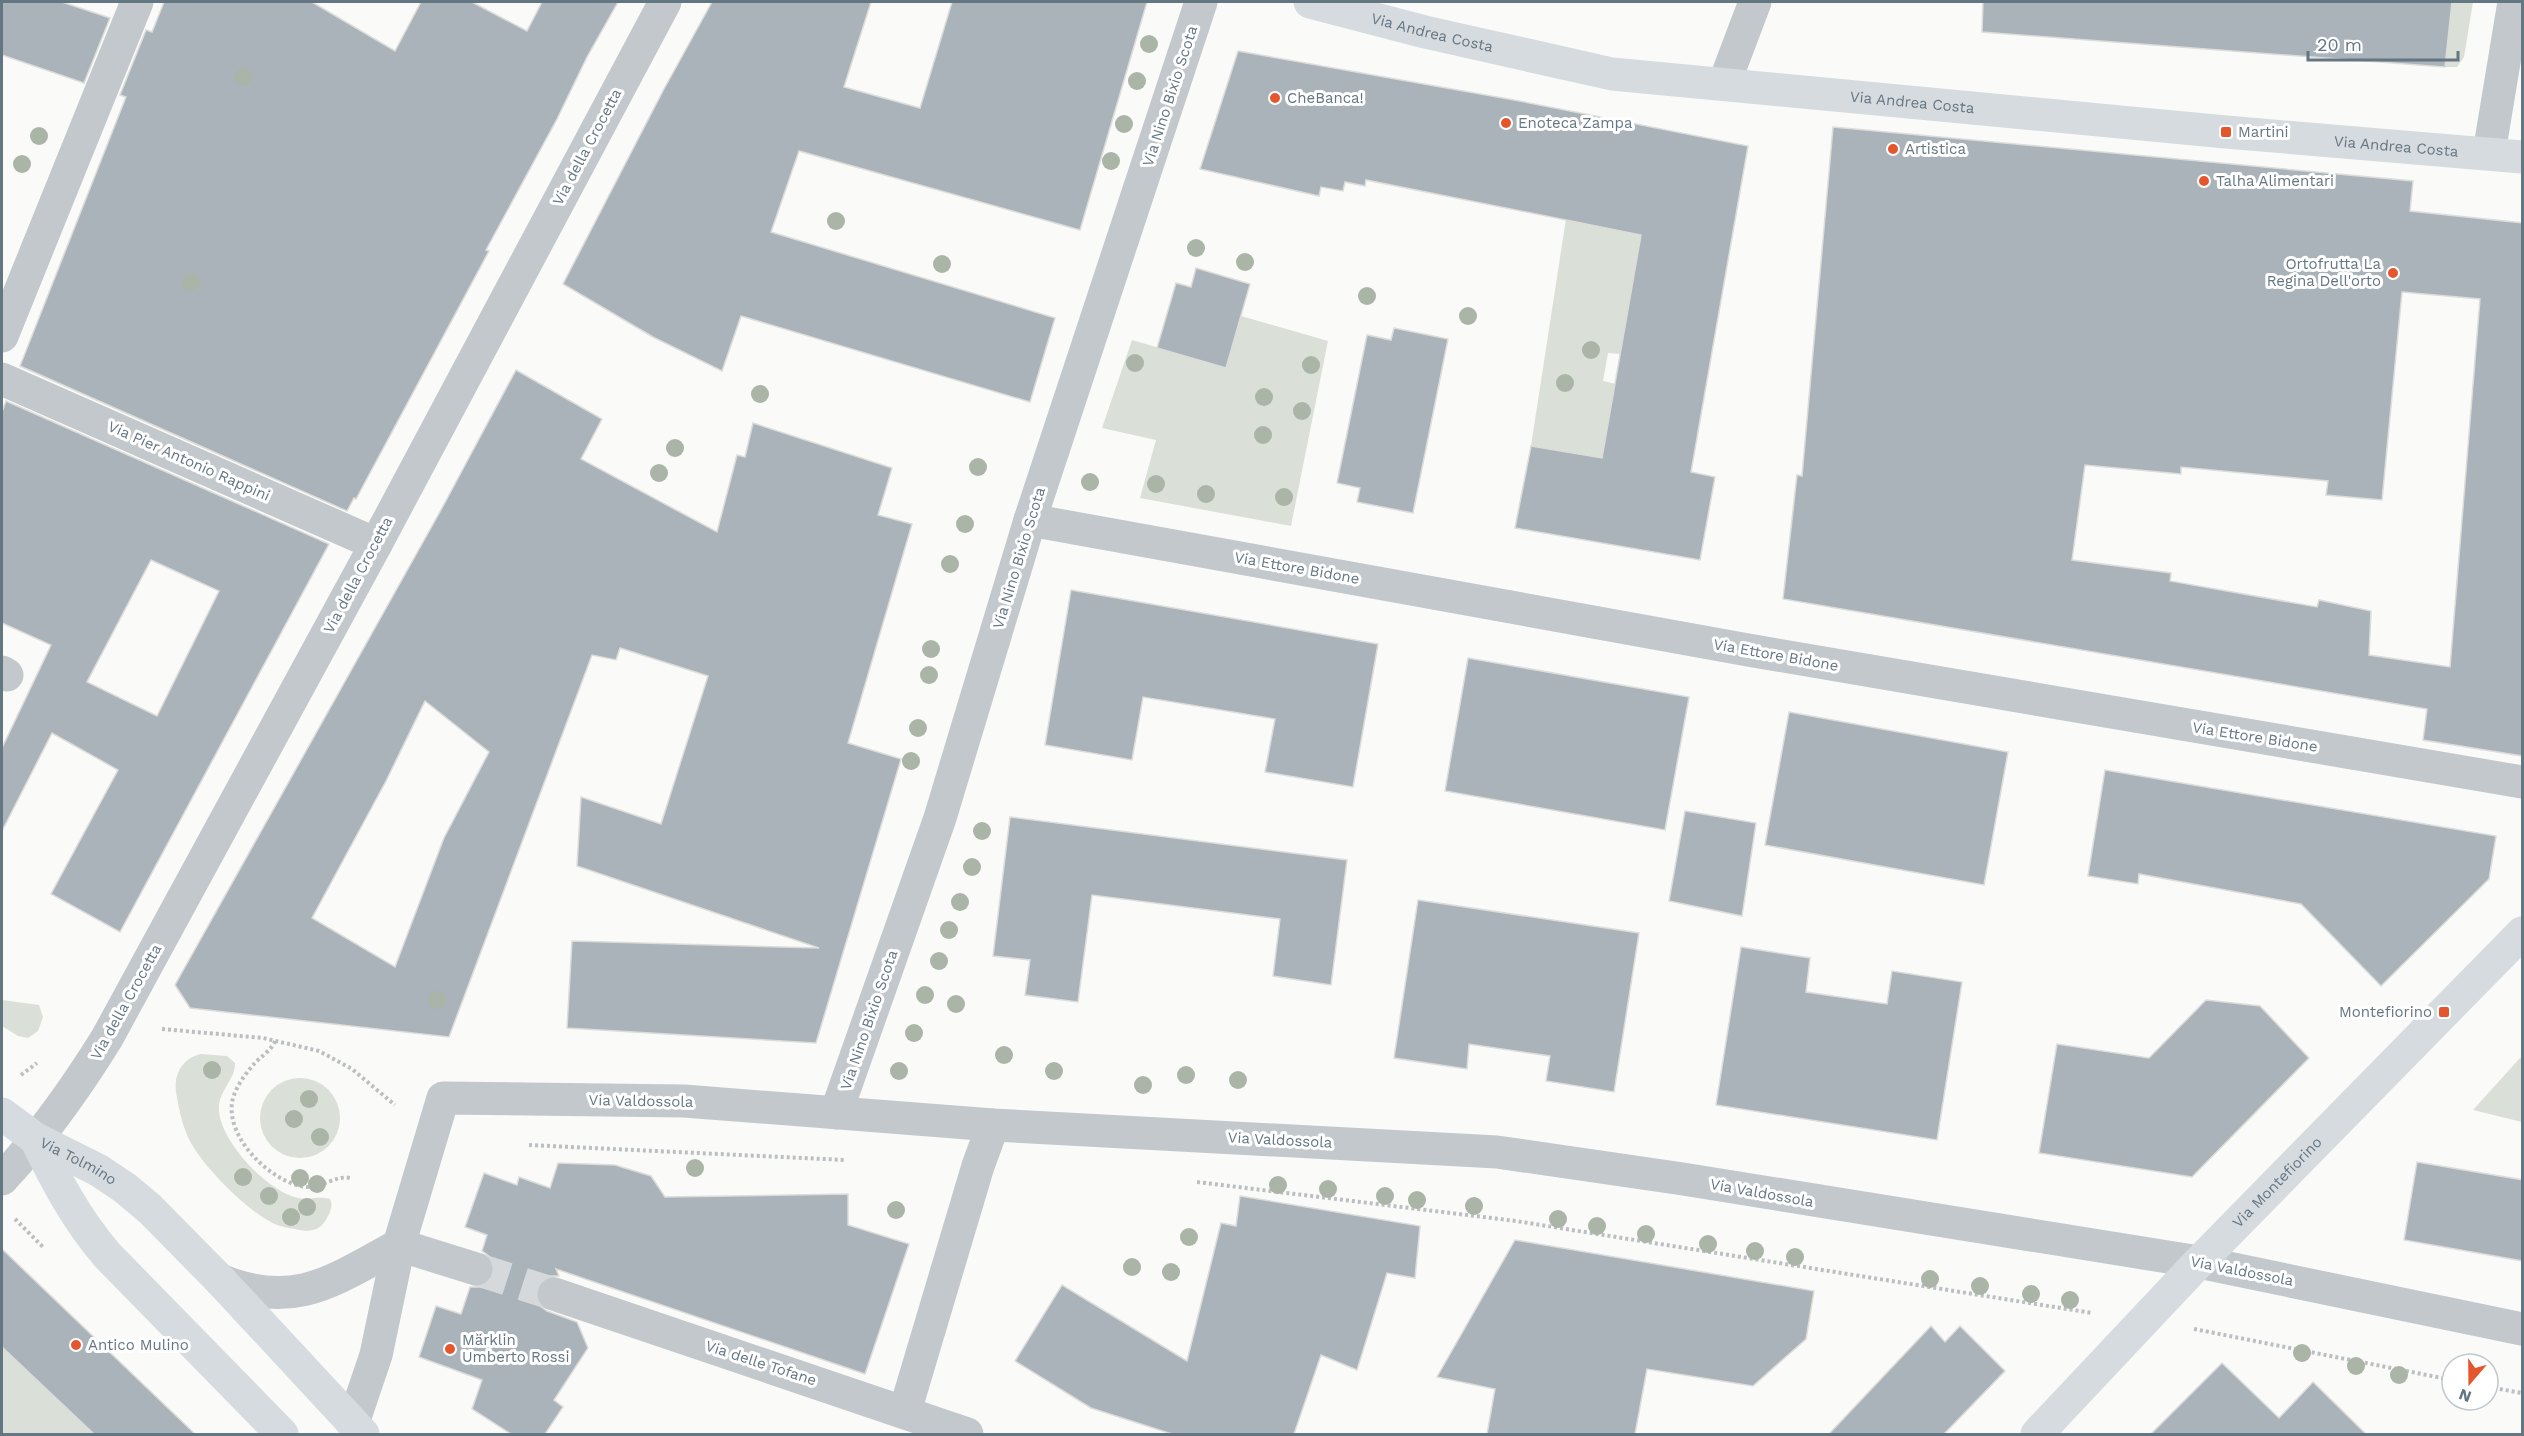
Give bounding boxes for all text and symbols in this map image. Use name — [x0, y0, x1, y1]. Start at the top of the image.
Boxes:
street label: Via Andrea Costa — [1369, 9, 1495, 56]
street label: Via Nino Bixio Scota — [1139, 23, 1201, 169]
scale bar — [2308, 24, 2458, 62]
text: 20 m — [2317, 34, 2362, 55]
street label: Via della Crocetta — [549, 85, 626, 208]
street label: Via Andrea Costa — [1849, 88, 1976, 117]
place label: CheBanca! — [1287, 89, 1364, 107]
marker: CheBanca! — [1268, 91, 1282, 105]
place label: Enoteca Zampa — [1518, 114, 1633, 132]
marker: Enoteca Zampa — [1499, 116, 1513, 130]
place label: Martini — [2238, 123, 2288, 141]
marker: Martini — [2219, 125, 2233, 139]
street label: Via Andrea Costa — [2333, 132, 2460, 161]
place label: Artistica — [1905, 140, 1966, 158]
marker: Artistica — [1886, 142, 1900, 156]
place label: Talha Alimentari — [2216, 172, 2334, 190]
marker: Talha Alimentari — [2197, 174, 2211, 188]
place label: Ortofrutta La Regina Dell'orto — [2267, 255, 2381, 290]
marker: Ortofrutta La Regina Dell'orto — [2386, 266, 2400, 280]
street label: Via Pier Antonio Rappini — [105, 417, 273, 505]
street label: Via Nino Bixio Scota — [989, 485, 1049, 631]
street label: Via della Crocetta — [320, 513, 397, 636]
street label: Via Ettore Bidone — [1233, 548, 1361, 588]
street label: Via Ettore Bidone — [1712, 635, 1840, 675]
street label: Via Ettore Bidone — [2191, 718, 2319, 756]
street label: Via della Crocetta — [87, 941, 166, 1063]
street label: Via Nino Bixio Scota — [837, 947, 902, 1092]
place label: Montefiorino — [2339, 1003, 2432, 1021]
marker: Montefiorino — [2437, 1005, 2451, 1019]
street label: Via Valdossola — [589, 1091, 694, 1111]
street label: Via Valdossola — [1227, 1128, 1333, 1152]
street label: Via Tolmino — [37, 1133, 120, 1189]
street label: Via Montefiorino — [2229, 1133, 2326, 1231]
street label: Via Valdossola — [1709, 1175, 1816, 1211]
street label: Via Valdossola — [2189, 1252, 2296, 1290]
place label: Märklin Umberto Rossi — [462, 1331, 570, 1366]
place label: Antico Mulino — [88, 1336, 189, 1354]
street label: Via delle Tofane — [703, 1337, 819, 1389]
marker: Antico Mulino — [69, 1338, 83, 1352]
marker: Märklin Umberto Rossi — [443, 1342, 457, 1356]
north arrow — [2440, 1352, 2500, 1412]
text: N — [2456, 1385, 2474, 1407]

